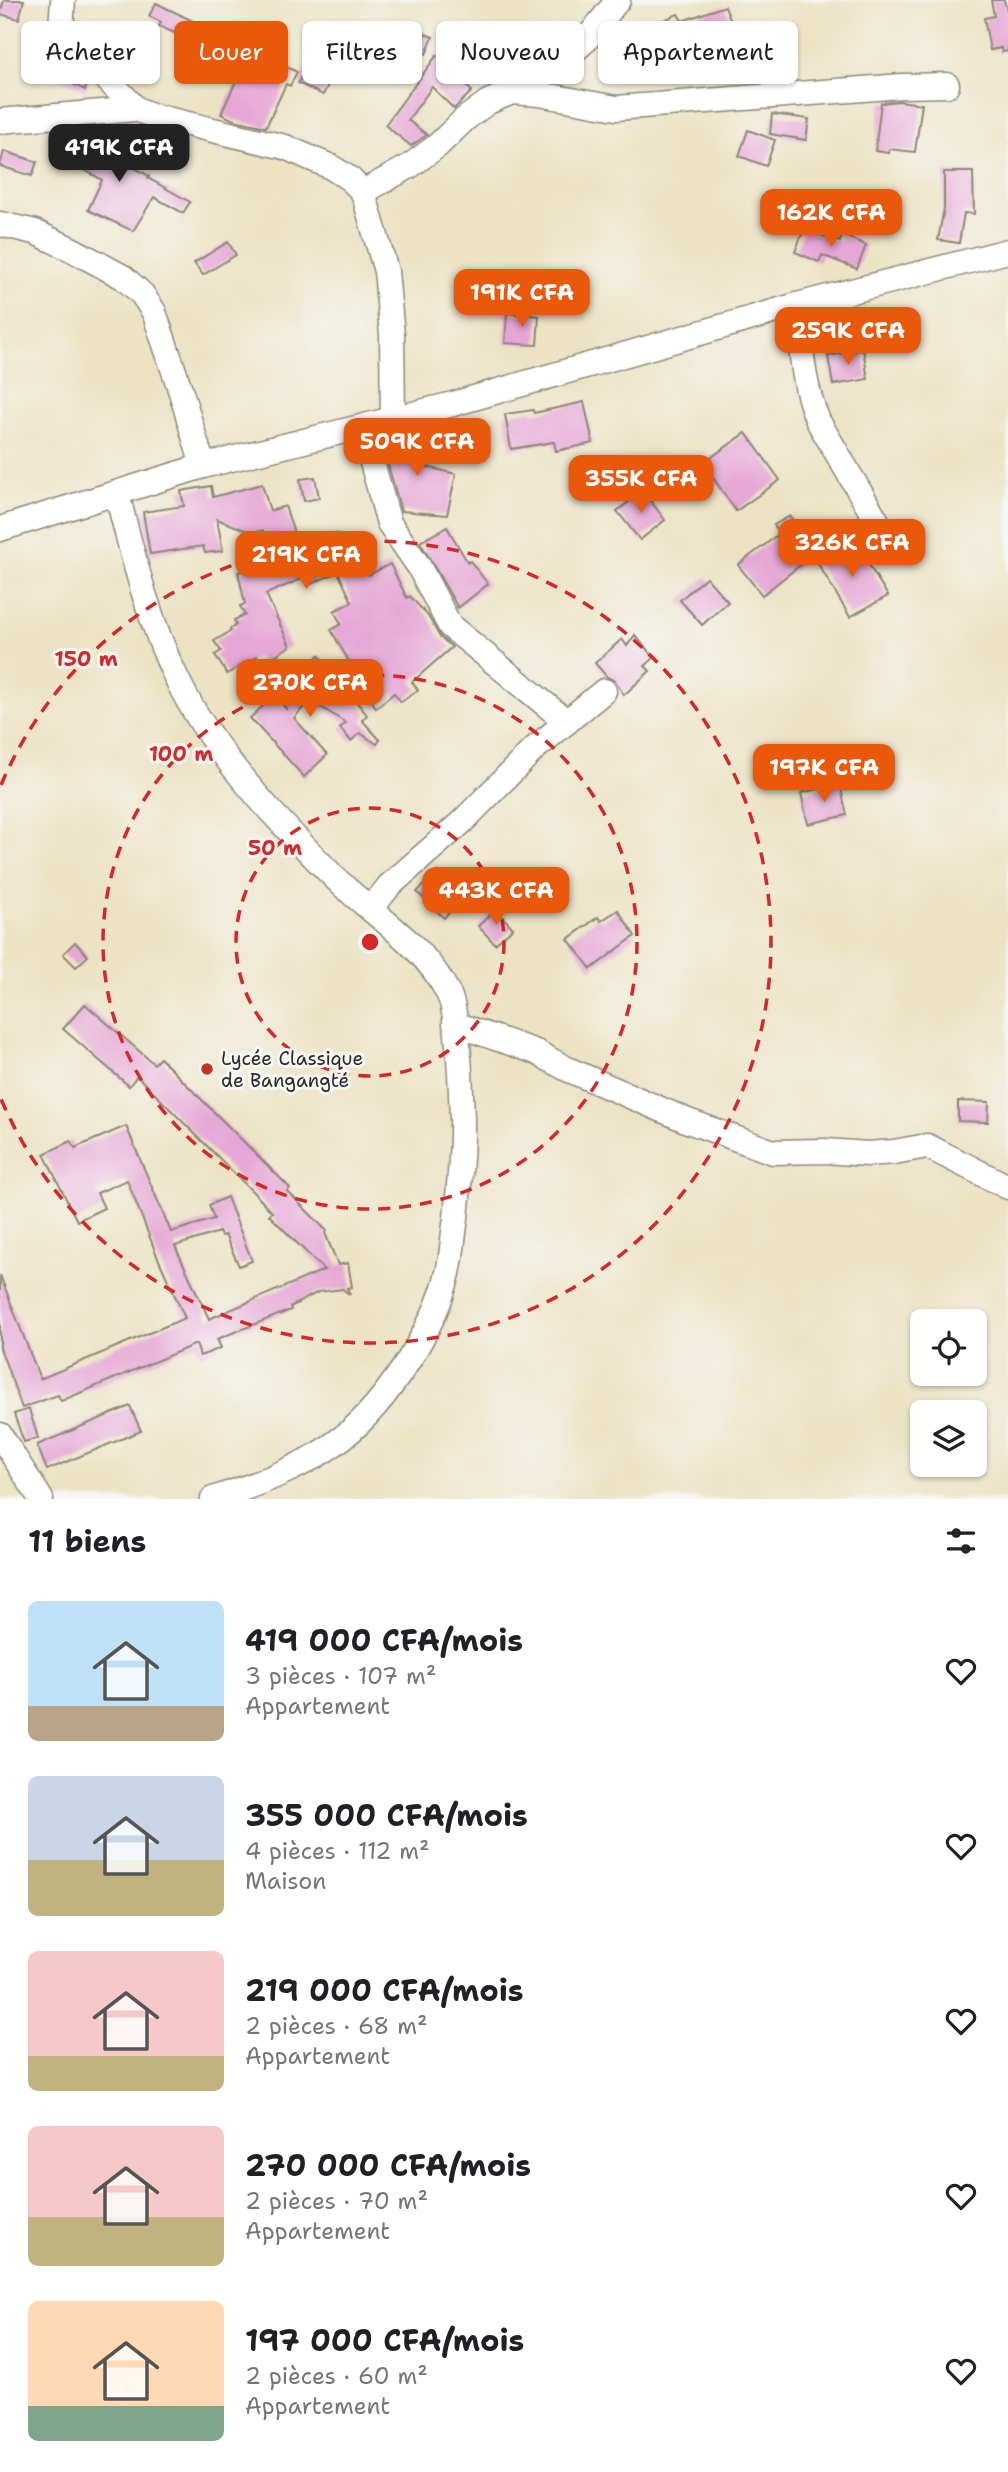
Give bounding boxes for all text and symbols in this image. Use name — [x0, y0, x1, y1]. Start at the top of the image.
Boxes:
chip: Acheter — [21, 21, 160, 84]
chip: Louer — [174, 21, 288, 84]
chip: Filtres — [302, 21, 422, 84]
chip: Nouveau — [436, 21, 584, 84]
chip: Appartement — [598, 21, 798, 84]
pin: 419K CFA — [47, 124, 191, 184]
text: 419K CFA — [64, 132, 174, 162]
pin: 162K CFA — [759, 190, 903, 249]
text: 162K CFA — [776, 197, 886, 227]
pin: 191K CFA — [450, 270, 594, 329]
text: 191K CFA — [470, 277, 574, 307]
pin: 259K CFA — [776, 308, 920, 367]
text: 259K CFA — [791, 315, 905, 345]
pin: 509K CFA — [345, 419, 489, 478]
text: 509K CFA — [360, 426, 474, 456]
pin: 355K CFA — [569, 456, 713, 515]
text: 355K CFA — [585, 463, 697, 493]
pin: 326K CFA — [780, 520, 924, 579]
text: 326K CFA — [794, 527, 910, 557]
pin: 219K CFA — [234, 532, 378, 591]
text: 219K CFA — [251, 539, 361, 569]
text: 150 m — [54, 645, 118, 673]
pin: 270K CFA — [238, 660, 382, 719]
text: 270K CFA — [252, 667, 368, 697]
text: 100 m — [149, 740, 213, 768]
pin: 197K CFA — [752, 744, 896, 804]
text: 197K CFA — [769, 752, 879, 782]
text: 50 m — [248, 834, 302, 862]
pin: 443K CFA — [424, 867, 568, 927]
text: 443K CFA — [438, 875, 554, 905]
centre of rings — [358, 930, 382, 954]
place label: Lycée Classique de Bangangté — [221, 1046, 363, 1093]
marker: Lycée Classique de Bangangté — [199, 1061, 215, 1077]
map controls — [910, 1309, 987, 1477]
button: locate — [910, 1309, 987, 1386]
button: layers — [910, 1400, 987, 1477]
text: 11 biens — [28, 1521, 146, 1562]
icon: filters — [942, 1522, 980, 1560]
text: 419 000 CFA/mois — [245, 1620, 523, 1661]
icon: home — [84, 1629, 168, 1713]
icon: heart — [942, 1652, 980, 1690]
text: 3 pièces · 107 m² — [245, 1661, 436, 1691]
text: Appartement — [245, 1691, 390, 1721]
text: 355 000 CFA/mois — [245, 1795, 528, 1836]
icon: home — [84, 1804, 168, 1888]
icon: heart — [942, 1827, 980, 1865]
text: 4 pièces · 112 m² — [245, 1836, 430, 1866]
text: Maison — [245, 1866, 326, 1896]
text: 219 000 CFA/mois — [245, 1970, 524, 2011]
icon: home — [84, 1979, 168, 2063]
icon: heart — [942, 2002, 980, 2040]
text: 2 pièces · 68 m² — [245, 2011, 428, 2041]
text: Appartement — [245, 2041, 390, 2071]
text: 270 000 CFA/mois — [245, 2145, 531, 2186]
icon: home — [84, 2154, 168, 2238]
icon: heart — [942, 2177, 980, 2215]
text: 2 pièces · 70 m² — [245, 2186, 428, 2216]
text: Appartement — [245, 2216, 390, 2246]
text: 197 000 CFA/mois — [245, 2320, 524, 2361]
icon: home — [84, 2329, 168, 2413]
icon: heart — [942, 2352, 980, 2390]
text: 2 pièces · 60 m² — [245, 2361, 428, 2391]
text: Appartement — [245, 2391, 390, 2421]

